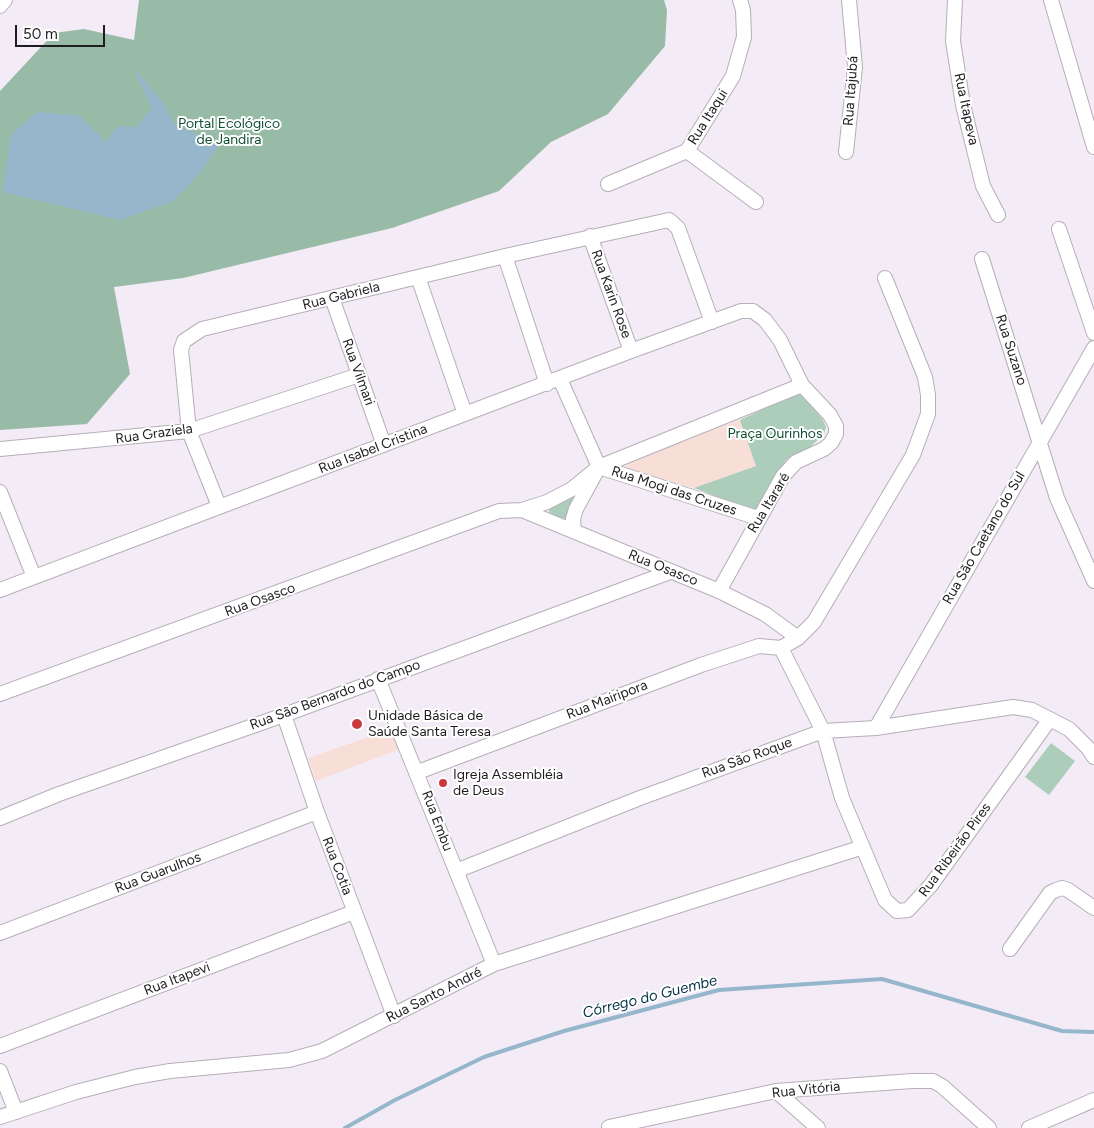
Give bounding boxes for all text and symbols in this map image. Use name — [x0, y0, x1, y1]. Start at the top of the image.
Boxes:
scale bar — [18, 15, 108, 47]
text: 50 m — [23, 25, 58, 43]
street label: Rua Itajubá — [840, 55, 862, 127]
street label: Rua Itapeva — [950, 71, 982, 147]
street label: Rua Itaqui — [684, 86, 732, 148]
park label: Portal Ecológico de Jandira — [178, 116, 280, 148]
street label: Rua Karin Rose — [587, 247, 635, 341]
street label: Rua Gabriela — [301, 278, 381, 314]
street label: Rua Suzano — [992, 312, 1030, 388]
street label: Rua Vilmari — [338, 336, 378, 408]
street label: Rua Graziela — [114, 420, 194, 448]
street label: Rua Isabel Cristina — [316, 421, 430, 477]
park label: Praça Ourinhos — [727, 426, 823, 442]
street label: Rua Mogi das Cruzes — [609, 463, 739, 519]
street label: Rua São Caetano do Sul — [939, 469, 1029, 607]
street label: Rua Itararé — [744, 470, 794, 536]
street label: Rua Osasco — [626, 546, 700, 590]
street label: Rua Osasco — [222, 579, 298, 621]
street label: Rua São Bernardo do Campo — [247, 656, 423, 734]
street label: Rua Mairipora — [564, 677, 650, 723]
place label: Unidade Básica de Saúde Santa Teresa — [368, 708, 491, 740]
marker: Unidade Básica de Saúde Santa Teresa — [350, 717, 364, 731]
street label: Rua São Roque — [700, 734, 794, 782]
place label: Igreja Assembléia de Deus — [453, 767, 563, 800]
marker: Igreja Assembléia de Deus — [437, 777, 449, 789]
street label: Rua Embu — [418, 788, 456, 854]
street label: Rua Ribeirão Pires — [915, 800, 995, 900]
street label: Rua Cotia — [318, 834, 356, 898]
street label: Rua Guarulhos — [113, 849, 203, 897]
street label: Rua Itapevi — [141, 959, 213, 999]
street label: Rua Santo André — [383, 964, 485, 1026]
water label: Córrego do Guembe — [581, 972, 719, 1022]
street label: Rua Vitória — [771, 1078, 841, 1102]

